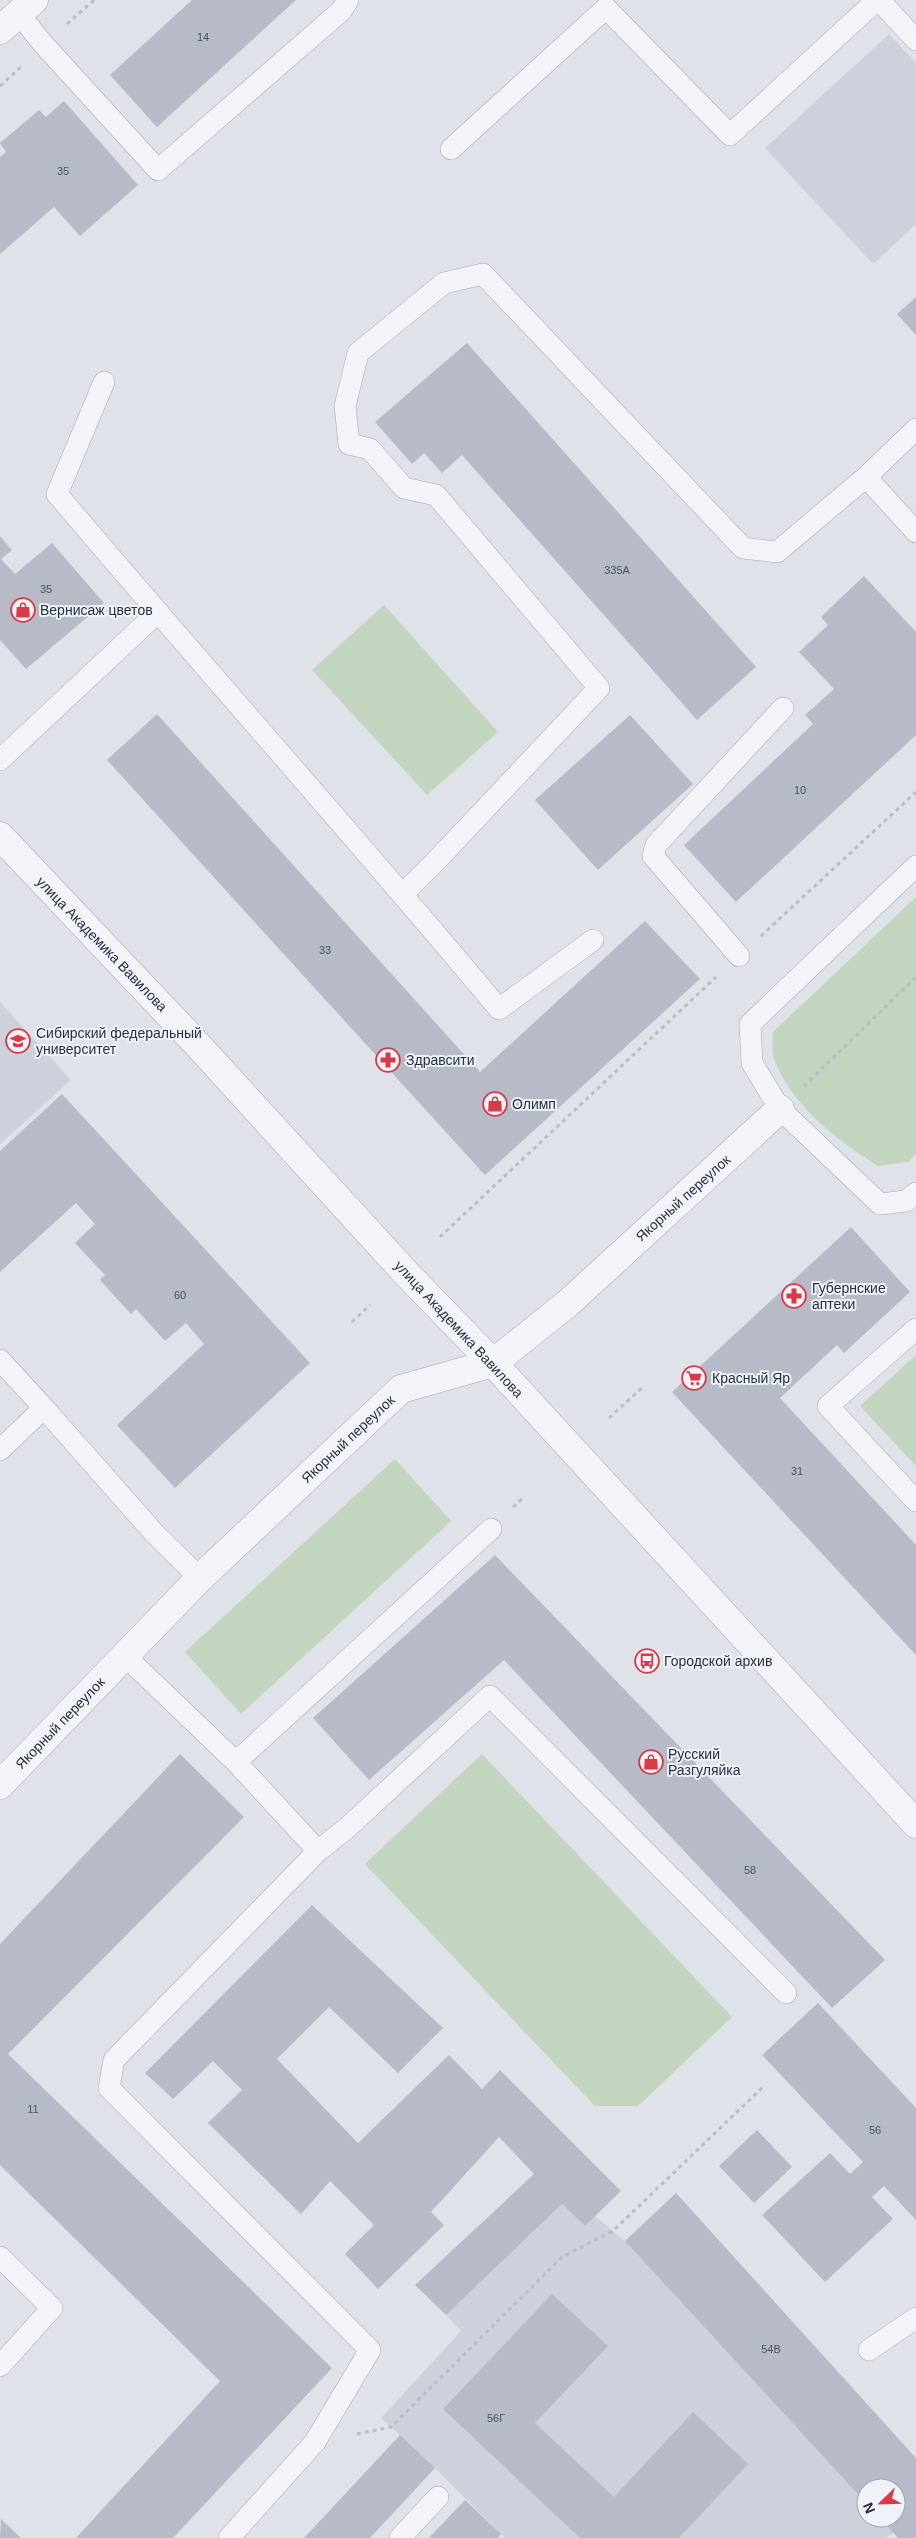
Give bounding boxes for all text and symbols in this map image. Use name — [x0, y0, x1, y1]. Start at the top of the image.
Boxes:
house number: 14 — [197, 31, 209, 43]
house number: 35 — [57, 165, 69, 177]
house number: 335А — [604, 564, 631, 576]
house number: 35 — [40, 583, 52, 595]
shop icon: Вернисаж цветов — [10, 597, 36, 623]
place label: Вернисаж цветов — [40, 602, 153, 618]
house number: 10 — [794, 784, 806, 796]
street label: улица Академика Вавилова — [33, 873, 171, 1015]
house number: 33 — [319, 944, 331, 956]
place label: Сибирский федеральный университет — [36, 1025, 202, 1057]
school or university icon: Сибирский федеральный университет — [5, 1028, 31, 1054]
pharmacy icon: Здравсити — [375, 1047, 401, 1073]
place label: Здравсити — [406, 1052, 475, 1068]
shop icon: Олимп — [482, 1091, 508, 1117]
place label: Олимп — [512, 1096, 556, 1112]
street label: Якорный переулок — [633, 1151, 734, 1244]
street label: улица Академика Вавилова — [391, 1257, 527, 1401]
place label: Губернские аптеки — [812, 1280, 886, 1312]
pharmacy icon: Губернские аптеки — [781, 1283, 807, 1309]
house number: 60 — [174, 1289, 186, 1301]
supermarket icon: Красный Яр — [681, 1365, 707, 1391]
place label: Красный Яр — [712, 1370, 790, 1386]
street label: Якорный переулок — [298, 1391, 398, 1486]
house number: 31 — [791, 1465, 803, 1477]
bus stop icon: Городской архив — [634, 1648, 660, 1674]
place label: Городской архив — [664, 1653, 772, 1669]
street label: Якорный переулок — [12, 1673, 108, 1772]
place label: Русский Разгуляйка — [668, 1746, 741, 1778]
shop icon: Русский Разгуляйка — [638, 1749, 664, 1775]
house number: 58 — [744, 1864, 756, 1876]
house number: 11 — [27, 2103, 39, 2115]
house number: 56 — [869, 2124, 881, 2136]
house number: 54В — [761, 2343, 781, 2355]
house number: 56Г — [487, 2412, 505, 2424]
north arrow — [856, 2478, 906, 2528]
text: N — [860, 2500, 878, 2516]

